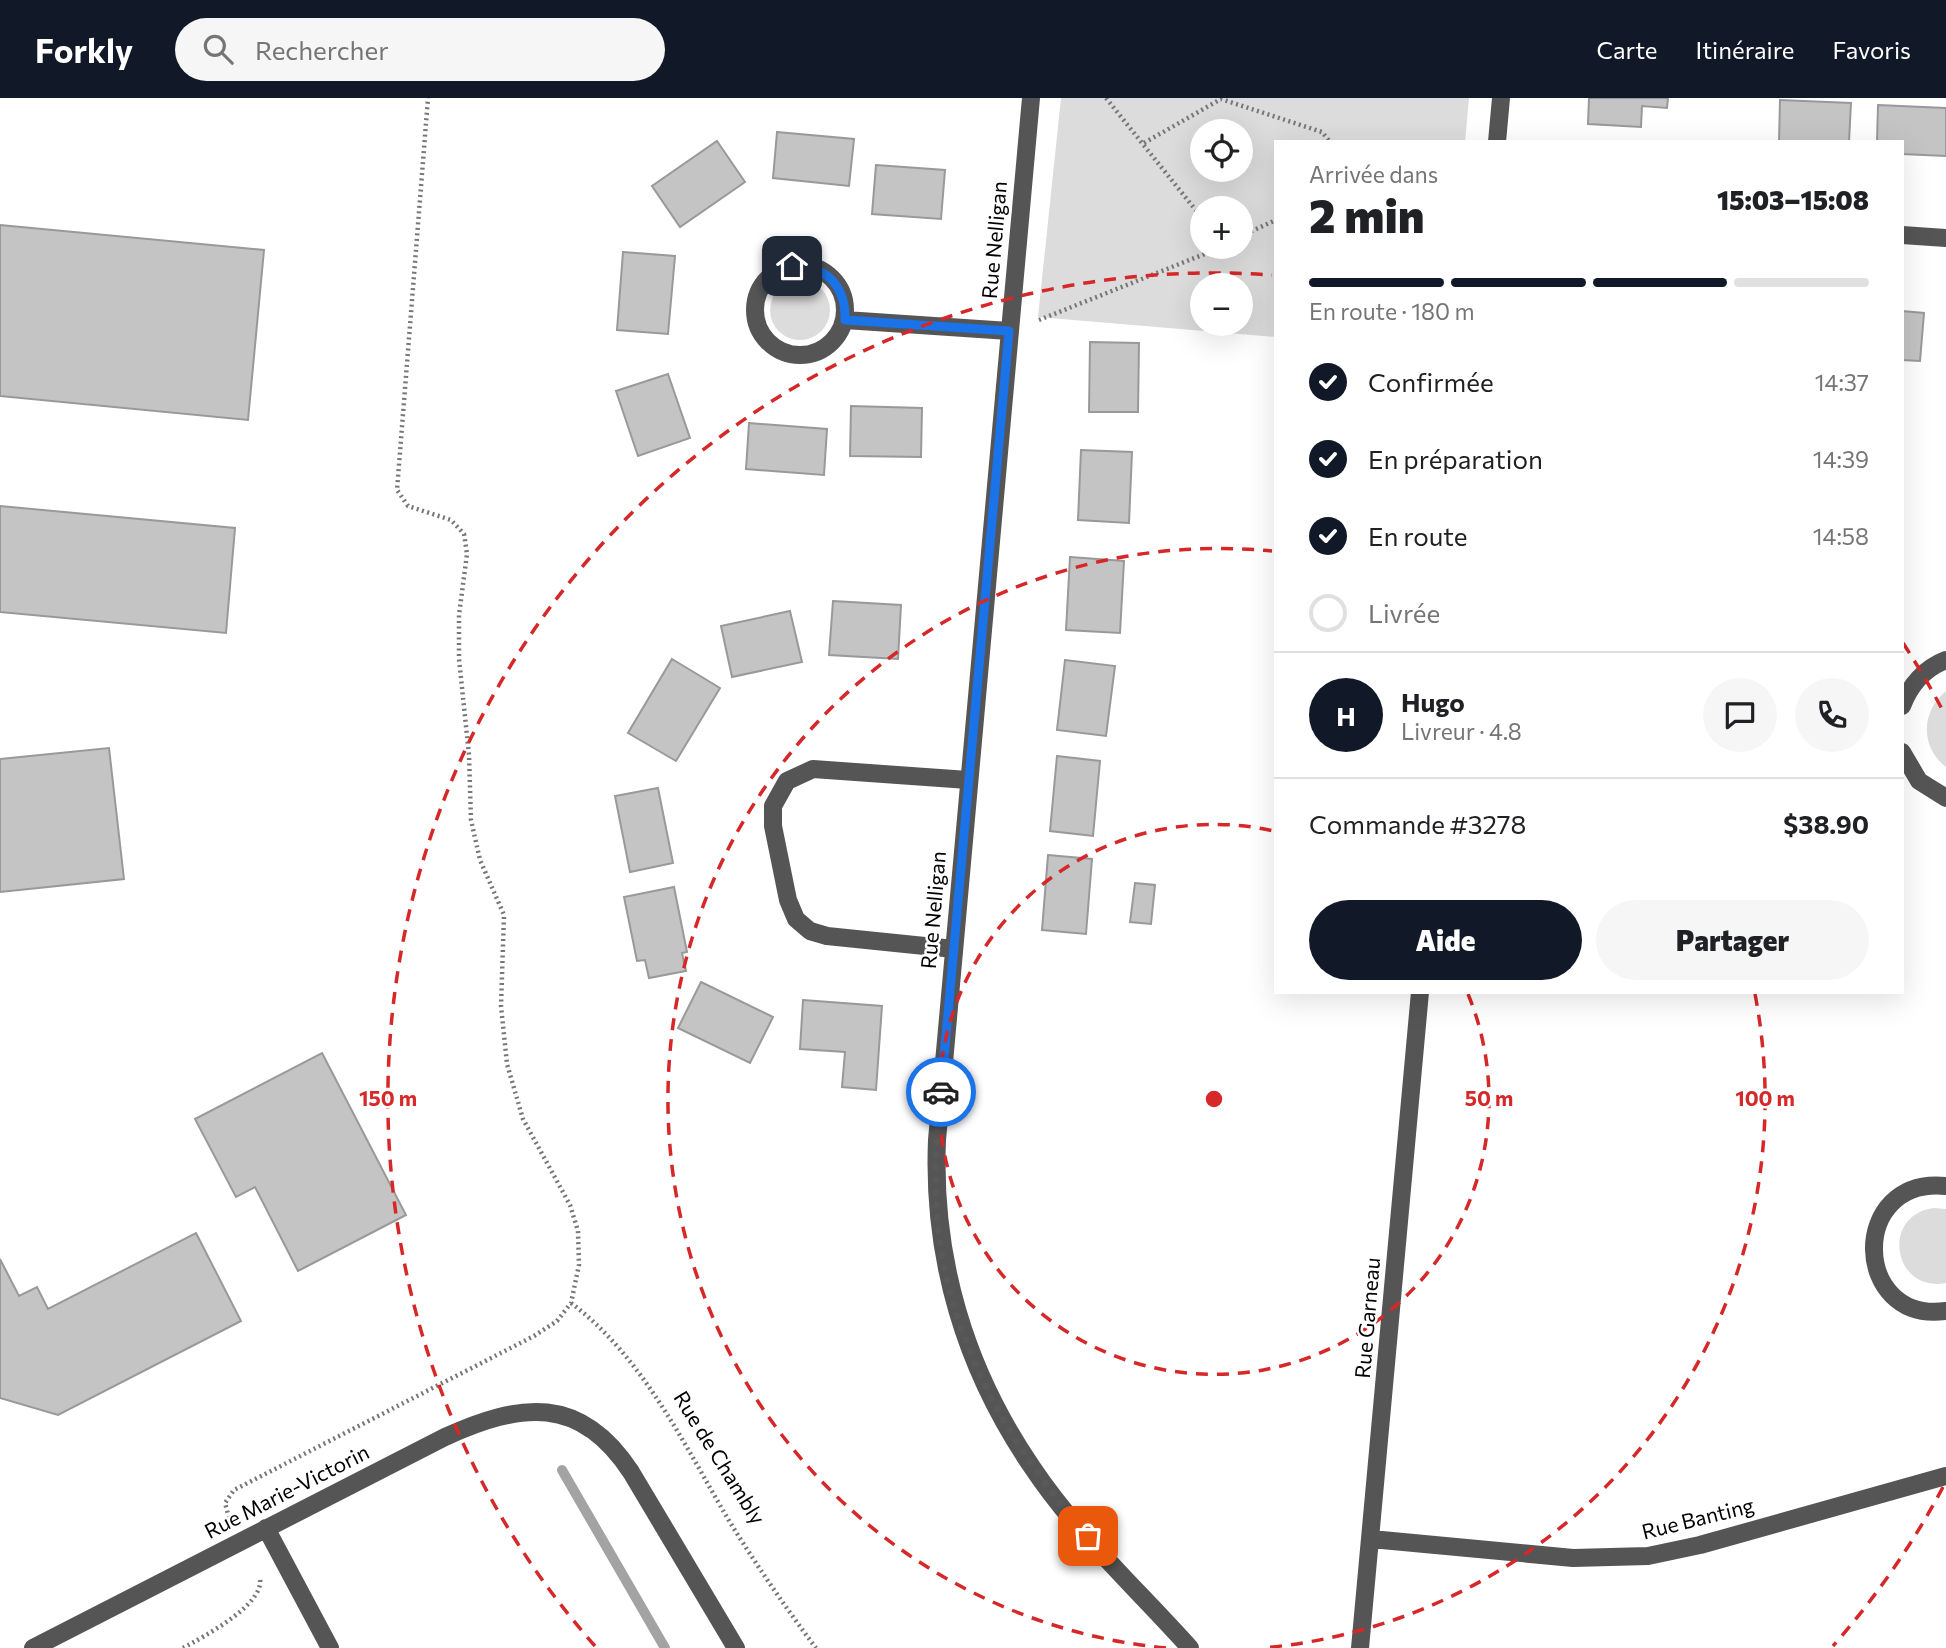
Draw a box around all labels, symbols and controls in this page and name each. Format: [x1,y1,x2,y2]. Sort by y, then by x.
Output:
search box [175,18,665,81]
text: Forkly [35,29,133,70]
icon: search [199,30,237,68]
text: Rechercher [255,34,389,65]
text: Carte [1597,35,1658,64]
text: Itinéraire [1696,35,1795,64]
text: Favoris [1833,35,1911,64]
map controls [1190,119,1253,336]
button: locate [1190,119,1253,182]
text: Arrivée dans [1309,160,1438,188]
street label: Rue Nelligan [976,180,1011,300]
text: 15:03–15:08 [1717,184,1869,215]
text: 2 min [1309,186,1425,242]
button: + [1190,196,1253,259]
pin [762,236,822,296]
icon: home [773,247,811,285]
button: − [1190,273,1253,336]
text: En route · 180 m [1309,297,1475,325]
icon: check [1309,363,1347,401]
text: Confirmée [1368,366,1494,397]
text: 14:37 [1815,368,1869,396]
icon: check [1309,440,1347,478]
text: En préparation [1368,443,1543,474]
text: 14:39 [1813,445,1869,473]
icon: check [1309,517,1347,555]
text: En route [1368,520,1468,551]
text: 14:58 [1813,522,1869,550]
text: Livrée [1368,597,1440,628]
button: chat [1703,678,1777,752]
button: phone [1795,678,1869,752]
text: Hugo [1401,686,1465,717]
text: H [1336,700,1356,731]
text: Livreur · 4.8 [1401,717,1522,745]
text: Commande #3278 [1309,808,1526,839]
text: $38.90 [1783,808,1869,839]
street label: Rue Nelligan [915,850,950,970]
button: Aide [1309,900,1582,980]
button: Partager [1596,900,1869,980]
courier [906,1057,976,1127]
icon: car [922,1073,960,1111]
text: 150 m [359,1085,417,1110]
text: 50 m [1465,1085,1513,1110]
text: 100 m [1735,1085,1795,1110]
centre of rings [1202,1087,1226,1111]
street label: Rue Garneau [1349,1256,1384,1379]
street label: Rue de Chambly [669,1386,771,1529]
street label: Rue Marie-Victorin [200,1438,373,1543]
street label: Rue Banting [1639,1492,1756,1544]
pin [1058,1506,1118,1566]
icon: bag [1069,1517,1107,1555]

